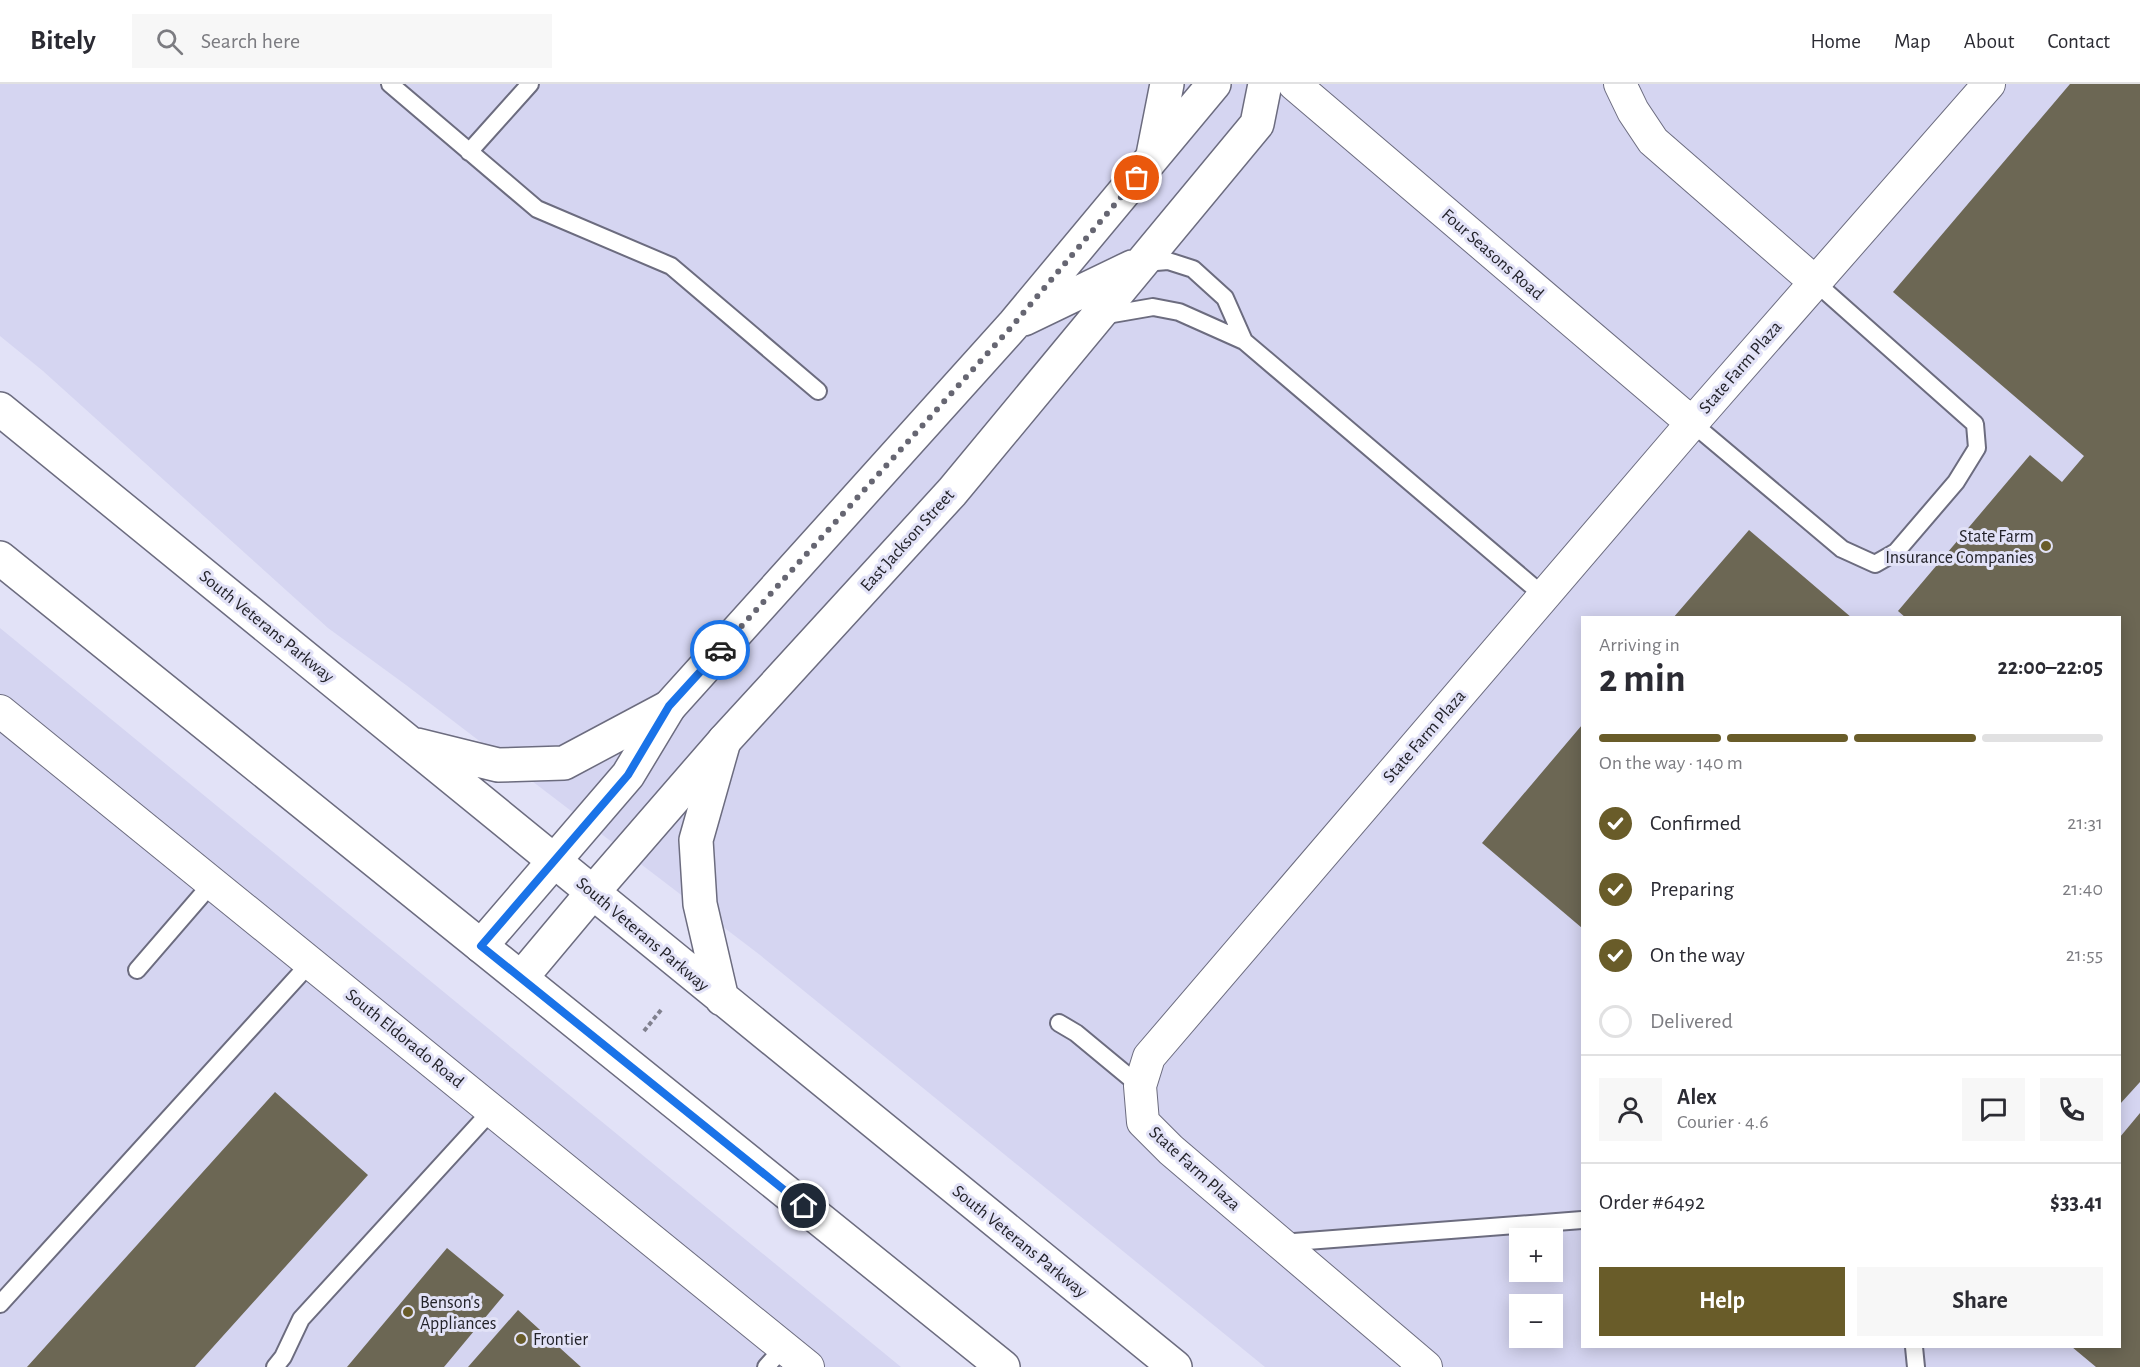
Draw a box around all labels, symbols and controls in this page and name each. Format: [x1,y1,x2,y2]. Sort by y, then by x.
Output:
search box [132,14,552,68]
icon: search [153,25,186,58]
text: Bitely [30,27,96,55]
text: Search here [201,30,300,52]
text: Home [1810,31,1861,52]
text: Map [1894,31,1931,52]
text: About [1964,31,2014,52]
text: Contact [2047,31,2110,52]
pin [1111,152,1162,203]
icon: bag [1120,161,1153,194]
street label: Four Seasons Road [1438,206,1547,304]
street label: State Farm Plaza [1696,318,1786,417]
street label: East Jackson Street [857,486,958,595]
place label: State Farm Insurance Companies [1885,528,2034,567]
marker: State Farm Insurance Companies [2039,539,2053,553]
street label: South Veterans Parkway [196,567,337,687]
courier [690,620,750,680]
icon: car [704,634,737,667]
text: Arriving in [1599,635,1680,655]
text: 22:00–22:05 [1997,656,2103,678]
text: 2 min [1599,660,1686,699]
street label: State Farm Plaza [1380,687,1470,786]
text: On the way · 140 m [1599,753,1743,773]
icon: check [1599,807,1632,840]
text: Confirmed [1650,812,1741,834]
text: 21:31 [2067,813,2103,833]
icon: check [1599,873,1632,906]
street label: South Veterans Parkway [573,874,712,996]
text: Preparing [1650,878,1734,900]
text: 21:40 [2062,879,2103,899]
icon: check [1599,939,1632,972]
text: On the way [1650,944,1745,966]
text: 21:55 [2066,945,2103,965]
street label: South Eldorado Road [342,986,467,1092]
text: Delivered [1650,1010,1733,1032]
button: person [1599,1078,1662,1141]
button: chat [1962,1078,2025,1141]
button: phone [2040,1078,2103,1141]
text: Alex [1677,1086,1717,1108]
text: Courier · 4.6 [1677,1112,1769,1132]
street label: State Farm Plaza [1145,1123,1243,1214]
pin [778,1180,829,1231]
street label: South Veterans Parkway [949,1182,1090,1302]
icon: home [787,1189,820,1222]
text: Order #6492 [1599,1191,1705,1213]
text: $33.41 [2050,1191,2103,1213]
map controls [1509,1228,1563,1348]
button: + [1509,1228,1563,1282]
button: Help [1599,1267,1845,1336]
button: Share [1857,1267,2103,1336]
place label: Benson's Appliances [420,1294,496,1333]
button: − [1509,1294,1563,1348]
marker: Benson's Appliances [401,1305,415,1319]
place label: Frontier [533,1331,588,1349]
marker: Frontier [514,1332,528,1346]

